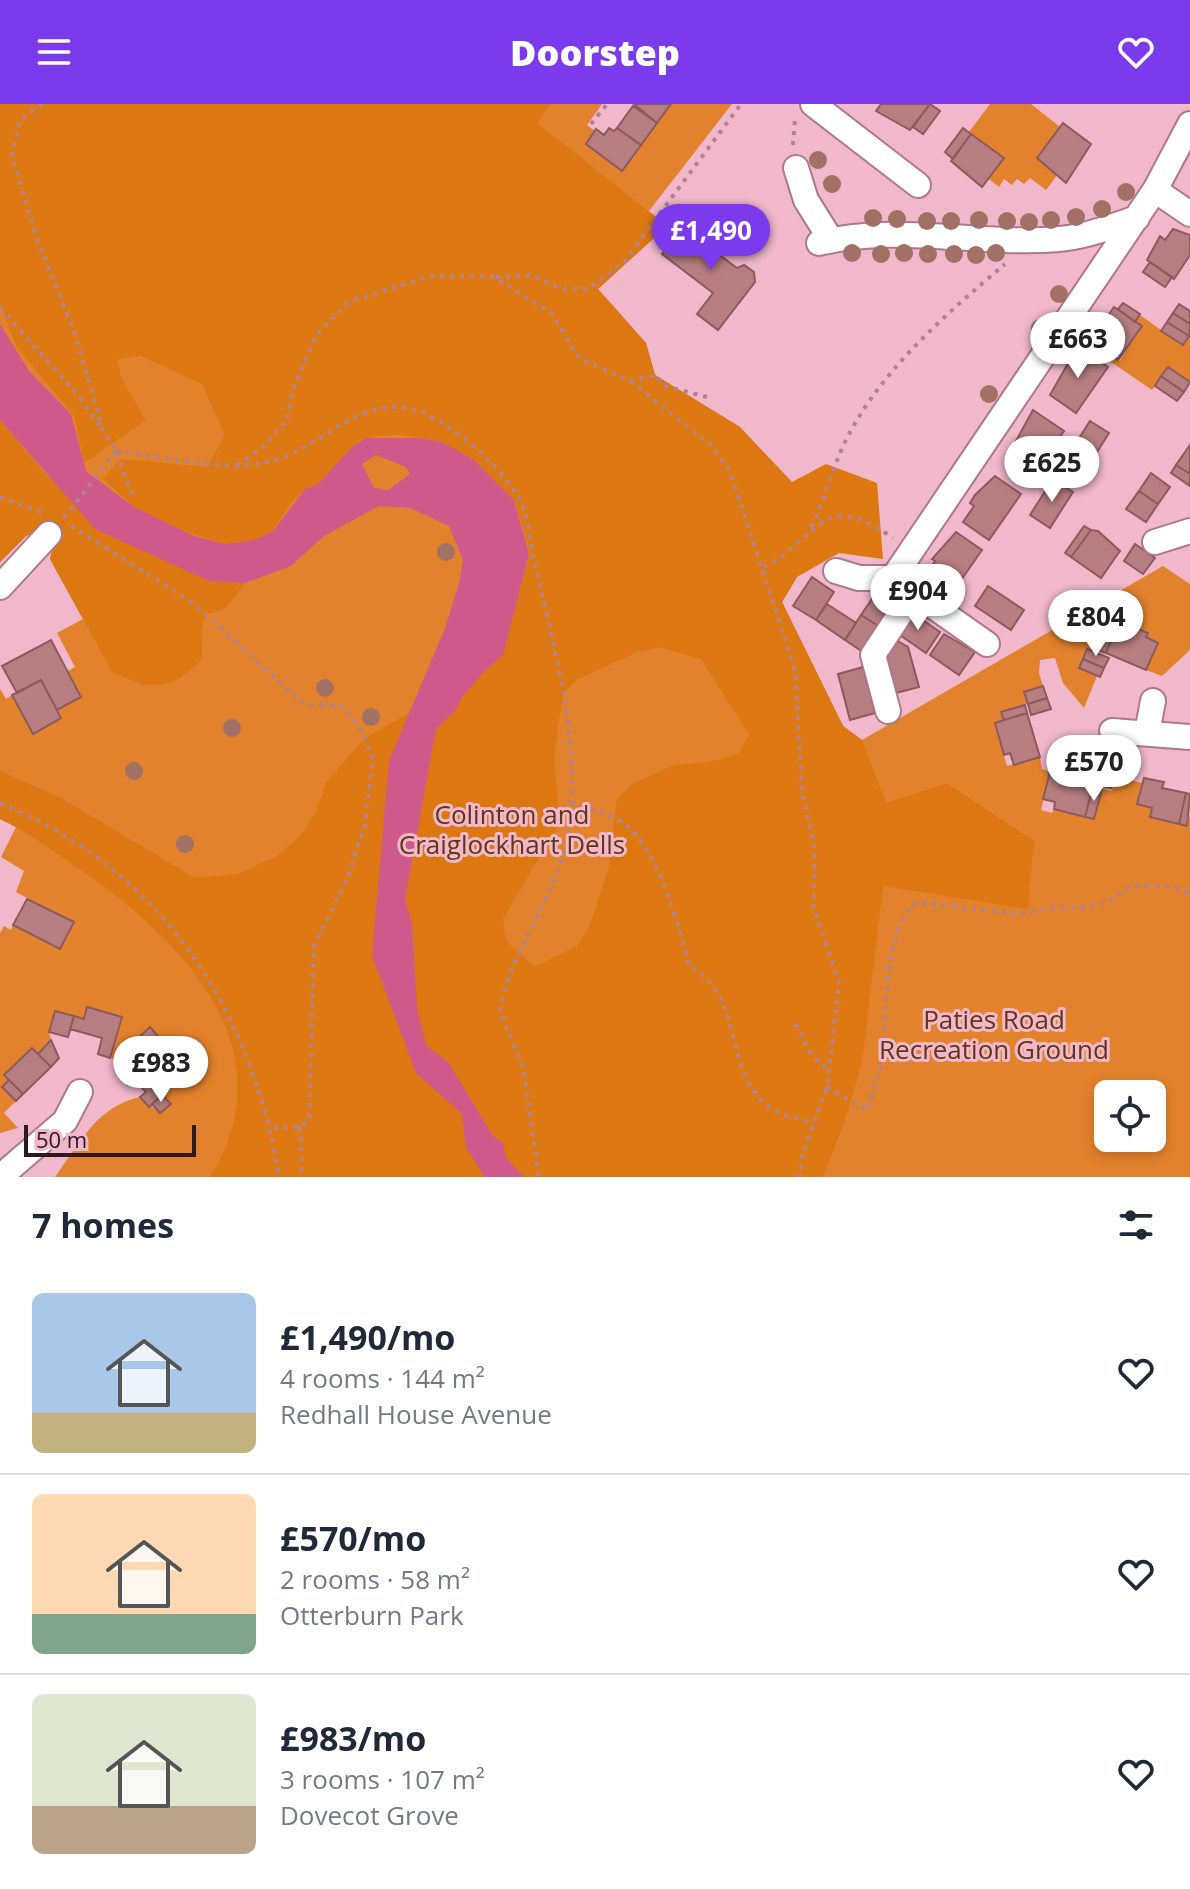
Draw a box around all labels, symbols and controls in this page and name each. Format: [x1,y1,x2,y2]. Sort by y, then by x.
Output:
text: Doorstep [510,28,680,77]
icon: menu [32,30,76,74]
icon: heart [1114,30,1158,74]
pin: £1,490 [646,204,776,272]
text: £1,490 [670,212,752,248]
pin: £663 [1031,312,1125,380]
text: £663 [1048,320,1108,356]
pin: £625 [1005,436,1099,504]
text: £625 [1022,444,1082,480]
pin: £904 [871,564,965,632]
text: £904 [888,572,948,608]
pin: £804 [1049,590,1143,658]
text: £804 [1066,598,1126,634]
pin: £570 [1047,735,1141,803]
text: £570 [1064,743,1124,779]
park label: Colinton and Craiglockhart Dells [399,796,625,862]
park label: Paties Road Recreation Ground [879,1001,1109,1067]
pin: £983 [114,1036,208,1104]
text: £983 [131,1044,191,1080]
map controls [1094,1080,1166,1152]
button: locate [1094,1080,1166,1152]
scale bar [24,1121,196,1157]
text: 50 m [36,1124,87,1154]
text: 7 homes [32,1202,174,1248]
icon: filters [1114,1203,1158,1247]
text: £1,490/mo [280,1314,455,1360]
icon: home [96,1325,192,1421]
icon: heart [1114,1351,1158,1395]
text: 4 rooms · 144 m² [280,1360,485,1396]
text: Redhall House Avenue [280,1396,552,1432]
text: £570/mo [280,1515,426,1561]
icon: home [96,1526,192,1622]
icon: heart [1114,1552,1158,1596]
text: 2 rooms · 58 m² [280,1561,470,1597]
text: Otterburn Park [280,1597,464,1633]
text: £983/mo [280,1715,426,1761]
icon: home [96,1726,192,1822]
icon: heart [1114,1752,1158,1796]
text: 3 rooms · 107 m² [280,1761,485,1797]
text: Dovecot Grove [280,1797,459,1833]

